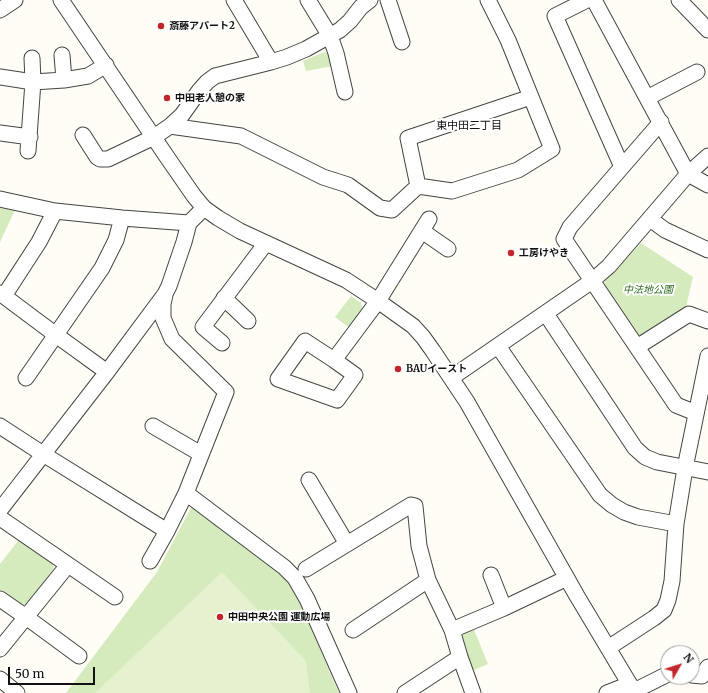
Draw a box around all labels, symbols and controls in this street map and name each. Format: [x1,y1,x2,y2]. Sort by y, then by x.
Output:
place label: 斎藤アパート2 [169,20,235,32]
marker: 斎藤アパート2 [156,21,166,31]
place label: 中田老人憩の家 [175,92,245,104]
marker: 中田老人憩の家 [162,93,172,103]
district label: 東中田二丁目 [436,119,502,133]
place label: 工房けやき [519,247,569,259]
marker: 工房けやき [506,248,516,258]
park label: 中法地公園 [623,284,673,296]
place label: BAUイースト [406,363,467,375]
marker: BAUイースト [393,364,403,374]
place label: 中田中央公園 運動広場 [228,611,330,623]
marker: 中田中央公園 運動広場 [215,612,225,622]
north arrow [660,645,700,685]
text: N [680,650,697,666]
scale bar [10,659,97,685]
text: 50 m [15,666,44,681]

